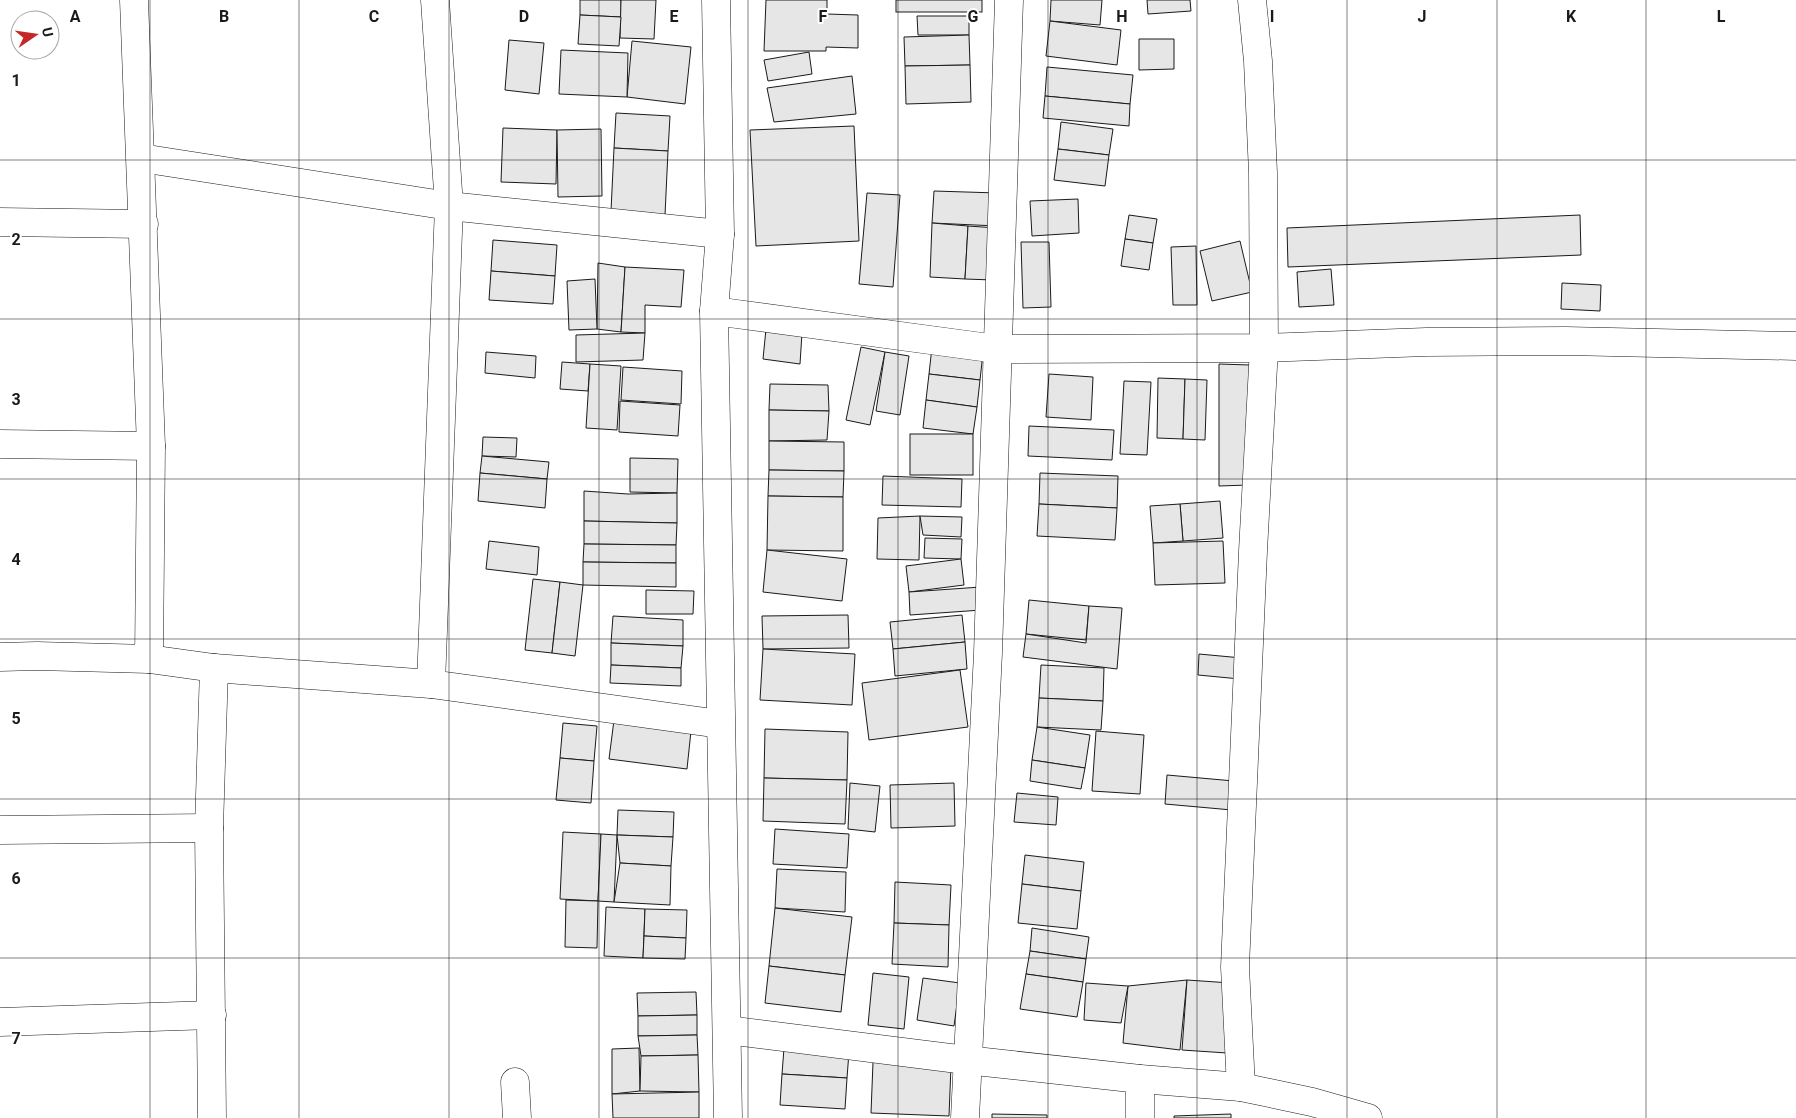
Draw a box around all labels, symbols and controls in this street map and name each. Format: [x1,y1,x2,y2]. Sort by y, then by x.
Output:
text: A [70,7,81,26]
text: B [219,7,229,26]
text: C [369,7,379,26]
text: D [519,7,529,26]
text: E [670,7,679,26]
text: F [819,7,828,26]
text: G [968,7,979,26]
text: H [1116,7,1128,26]
text: I [1270,7,1274,26]
text: J [1418,7,1426,26]
text: K [1566,7,1577,26]
text: L [1717,7,1726,26]
north arrow [10,10,60,60]
text: U [39,26,57,38]
text: 1 [11,71,21,90]
text: 2 [11,230,21,249]
text: 3 [11,390,21,409]
text: 4 [11,550,21,569]
text: 5 [11,709,21,728]
text: 6 [11,869,21,888]
text: 7 [11,1029,21,1048]

